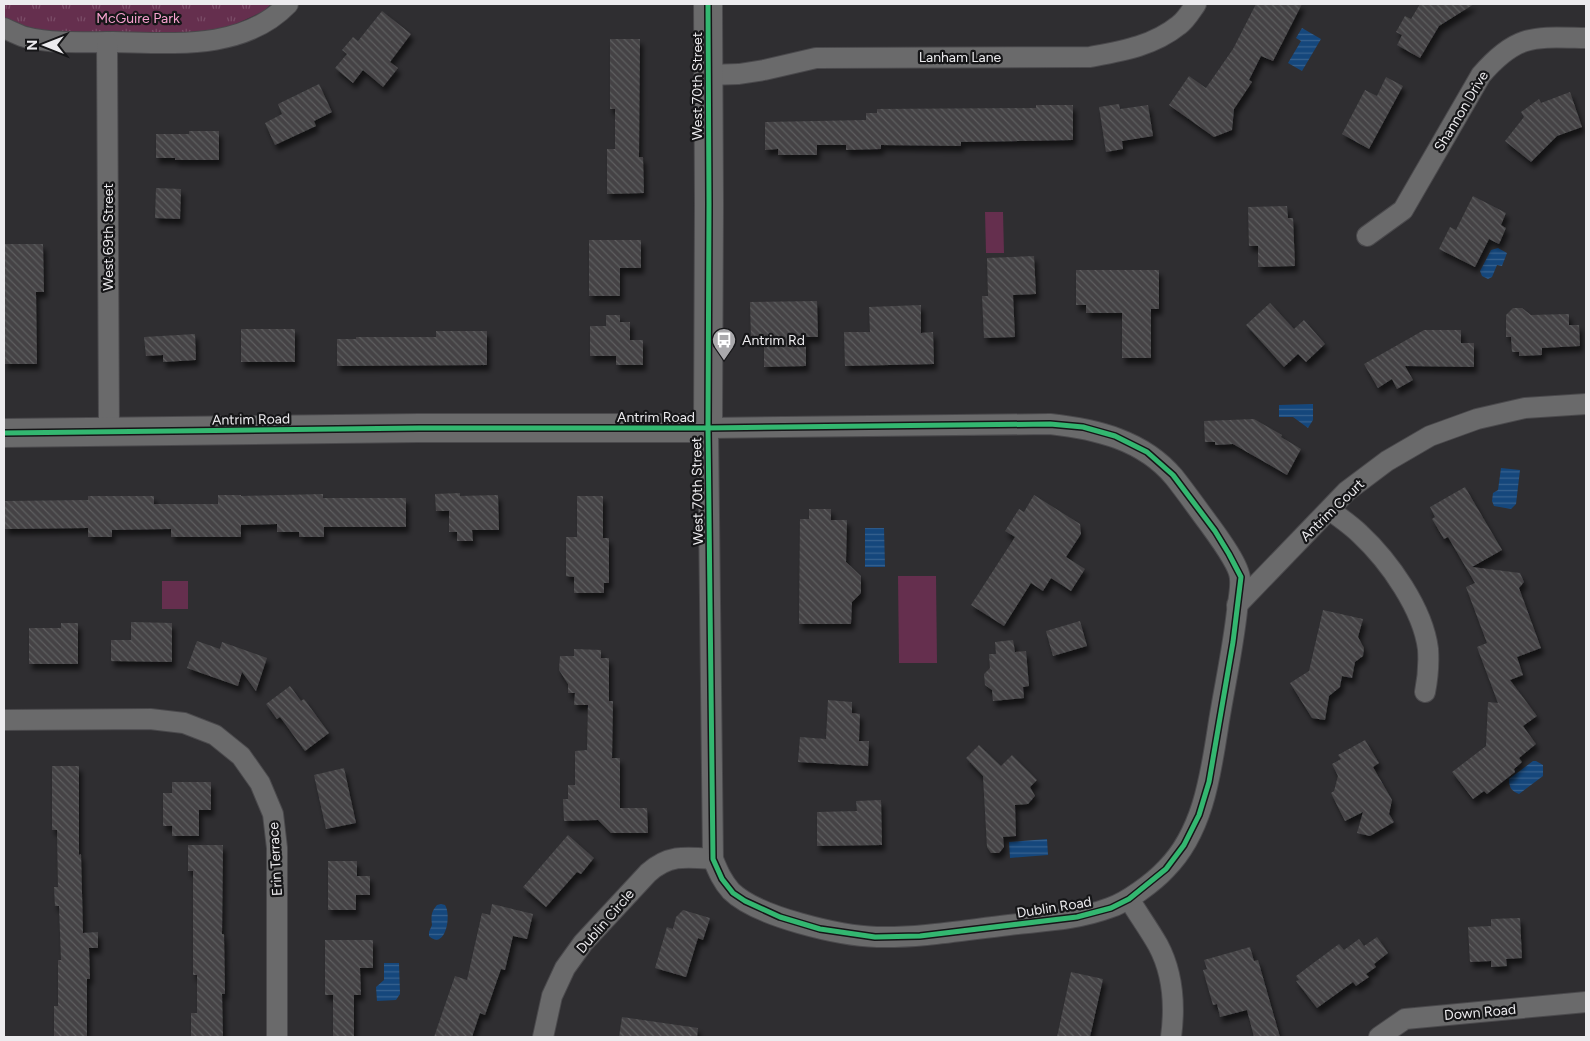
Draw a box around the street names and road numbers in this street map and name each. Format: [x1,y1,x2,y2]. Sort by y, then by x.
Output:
street label: West 70th Street [689,32,706,140]
street label: Lanham Lane [919,49,1002,66]
street label: Shannon Drive [1431,68,1492,155]
street label: West 69th Street [100,183,117,291]
street label: Antrim Road [617,409,695,426]
street label: Antrim Road [212,410,290,429]
street label: West 70th Street [688,437,707,545]
street label: Antrim Court [1297,476,1368,545]
street label: Erin Terrace [265,821,286,896]
street label: Dublin Circle [573,885,638,957]
street label: Dublin Road [1015,893,1093,922]
street label: Down Road [1443,1001,1517,1024]

